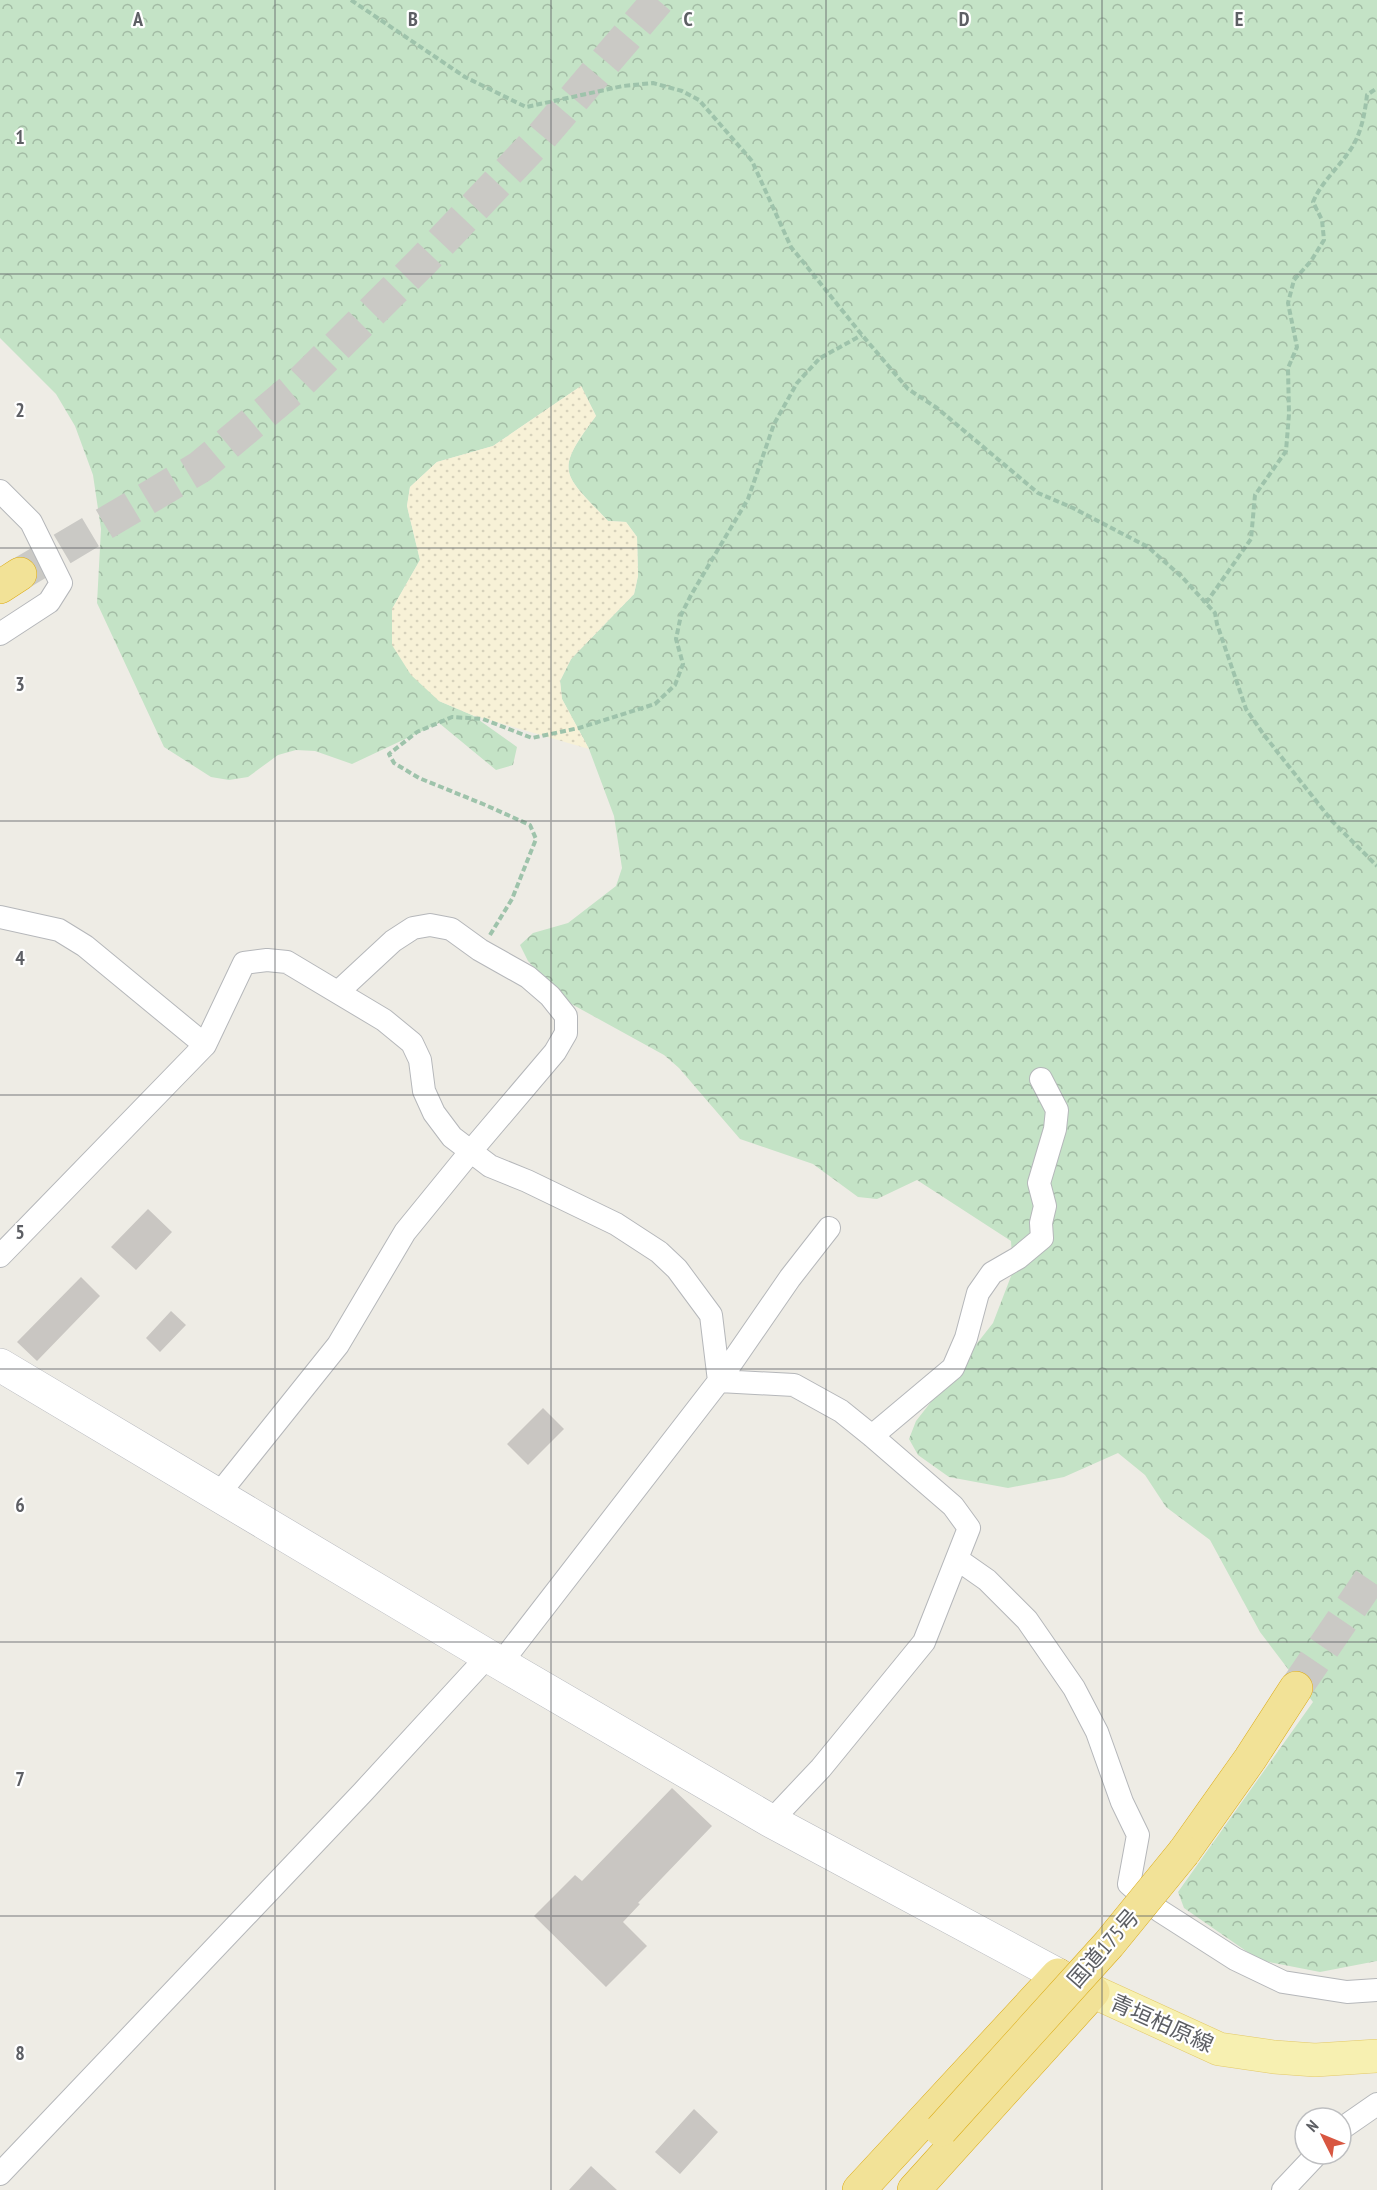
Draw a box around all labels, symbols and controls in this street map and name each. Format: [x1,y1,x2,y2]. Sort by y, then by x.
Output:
text: A [132,6,144,32]
text: B [408,6,418,32]
text: C [683,6,693,32]
text: D [959,6,970,32]
text: E [1235,6,1243,32]
text: 1 [15,124,25,150]
text: 2 [15,397,25,423]
text: 3 [15,671,25,697]
text: 4 [15,945,25,971]
text: 5 [15,1219,25,1245]
text: 6 [15,1492,25,1518]
text: 7 [15,1766,25,1792]
street label: 国道175号 [1061,1903,1145,1993]
street label: 青垣柏原線 [1106,1988,1218,2058]
text: 8 [15,2040,25,2066]
north arrow [1293,2106,1353,2166]
text: N [1302,2116,1322,2136]

